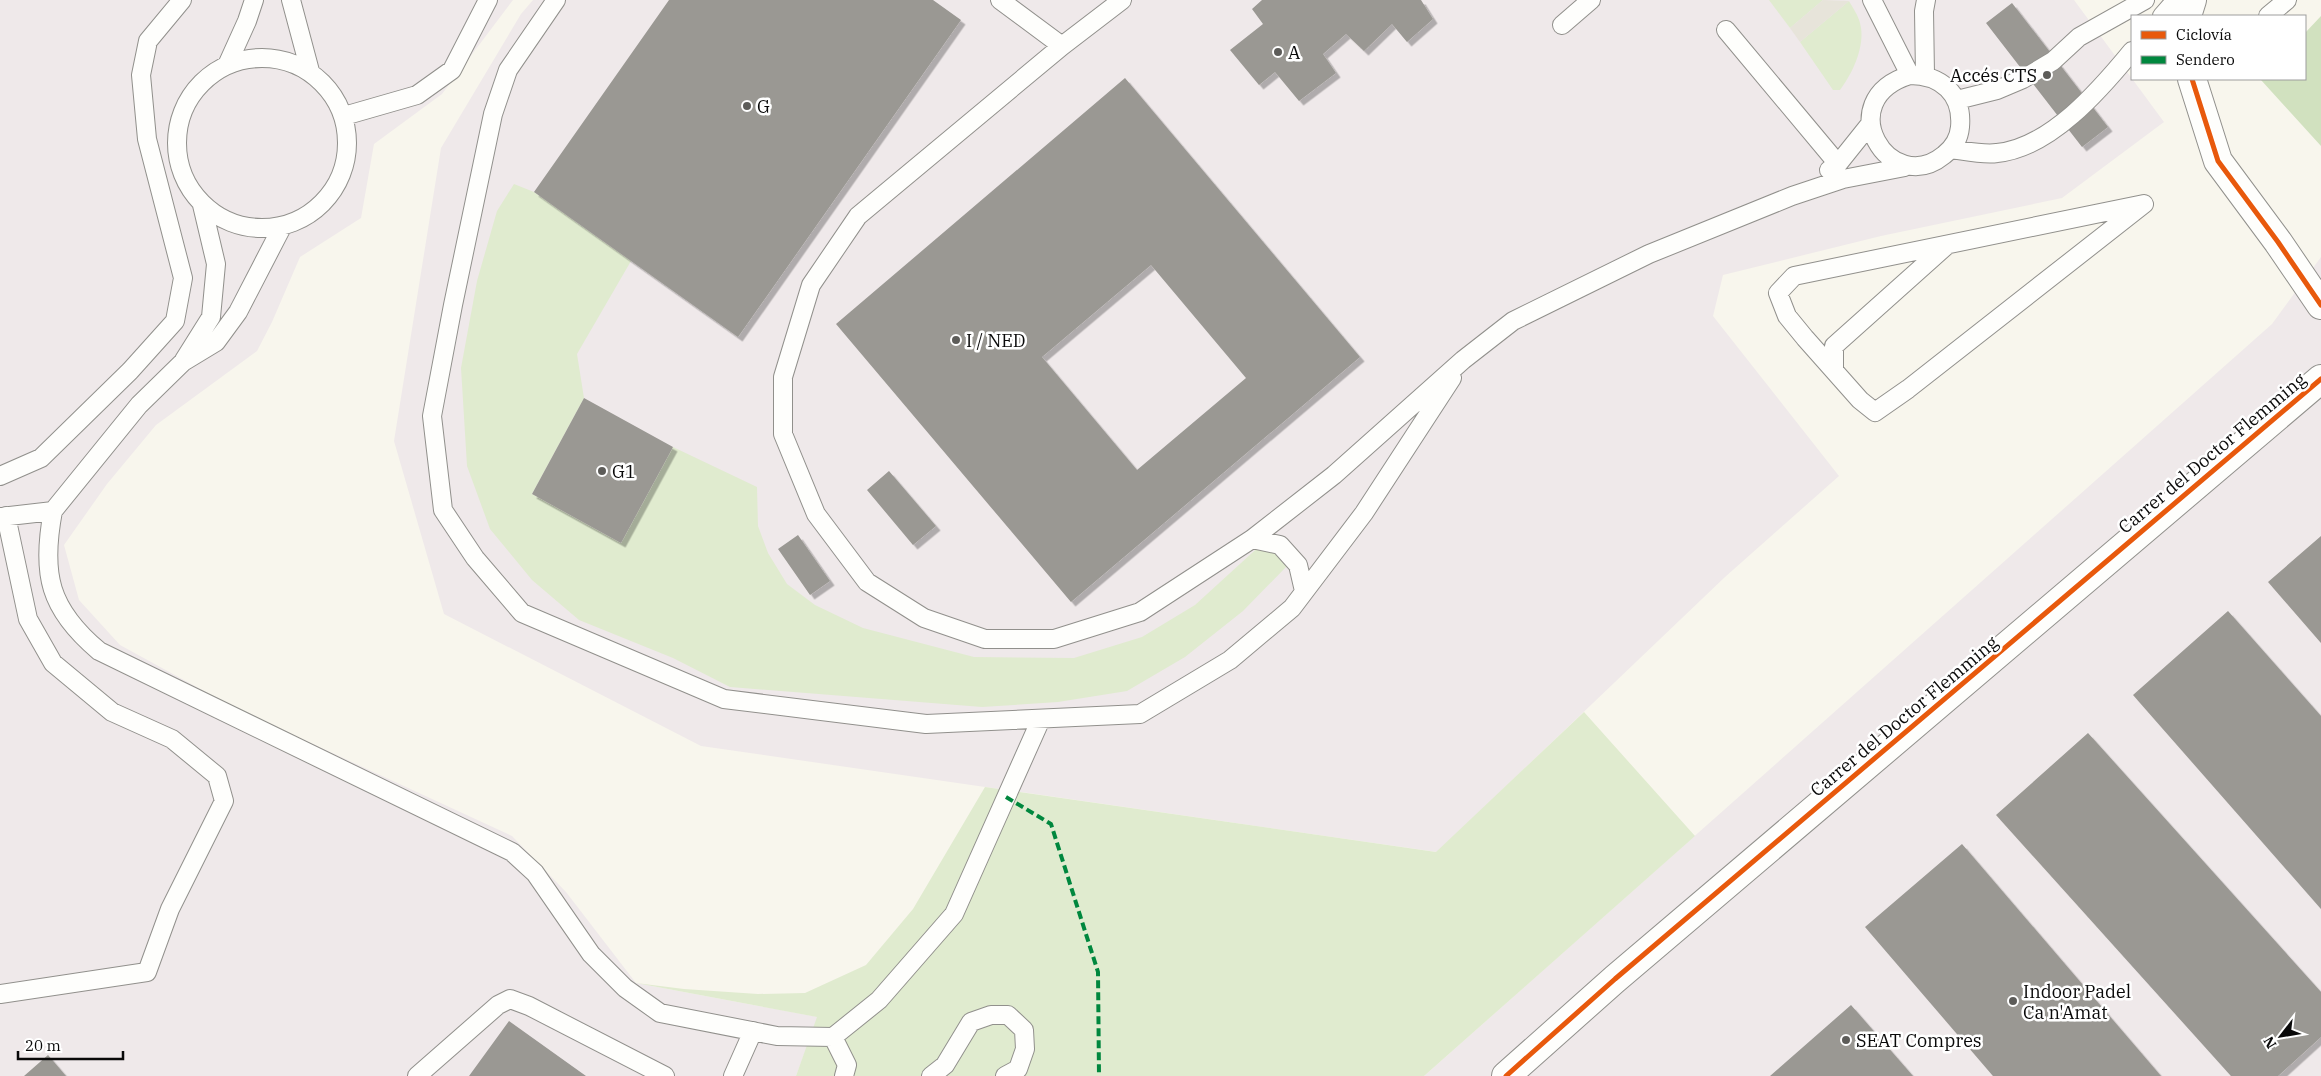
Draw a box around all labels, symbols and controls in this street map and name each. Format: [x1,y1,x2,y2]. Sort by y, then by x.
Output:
legend [2131,15,2306,80]
text: Ciclovía [2176,25,2232,44]
place label: A [1288,41,1301,64]
marker: A [1272,46,1284,58]
text: Sendero [2176,50,2235,69]
place label: Accés CTS [1950,64,2037,87]
marker: Accés CTS [2041,69,2053,81]
place label: G [757,95,770,118]
marker: G [741,100,753,112]
place label: I / NED [966,329,1025,352]
marker: I / NED [950,334,962,346]
street label: Carrer del Doctor Flemming [2114,368,2311,538]
place label: G1 [612,460,636,483]
marker: G1 [596,465,608,477]
street label: Carrer del Doctor Flemming [1806,631,2003,801]
place label: Indoor Padel Ca n'Amat [2023,980,2131,1024]
marker: Indoor Padel Ca n'Amat [2007,995,2019,1007]
north arrow [2256,1011,2306,1061]
scale bar [18,1028,122,1060]
place label: SEAT Compres [1856,1029,1982,1052]
text: N [2259,1033,2280,1052]
marker: SEAT Compres [1840,1034,1852,1046]
text: 20 m [25,1036,61,1055]

